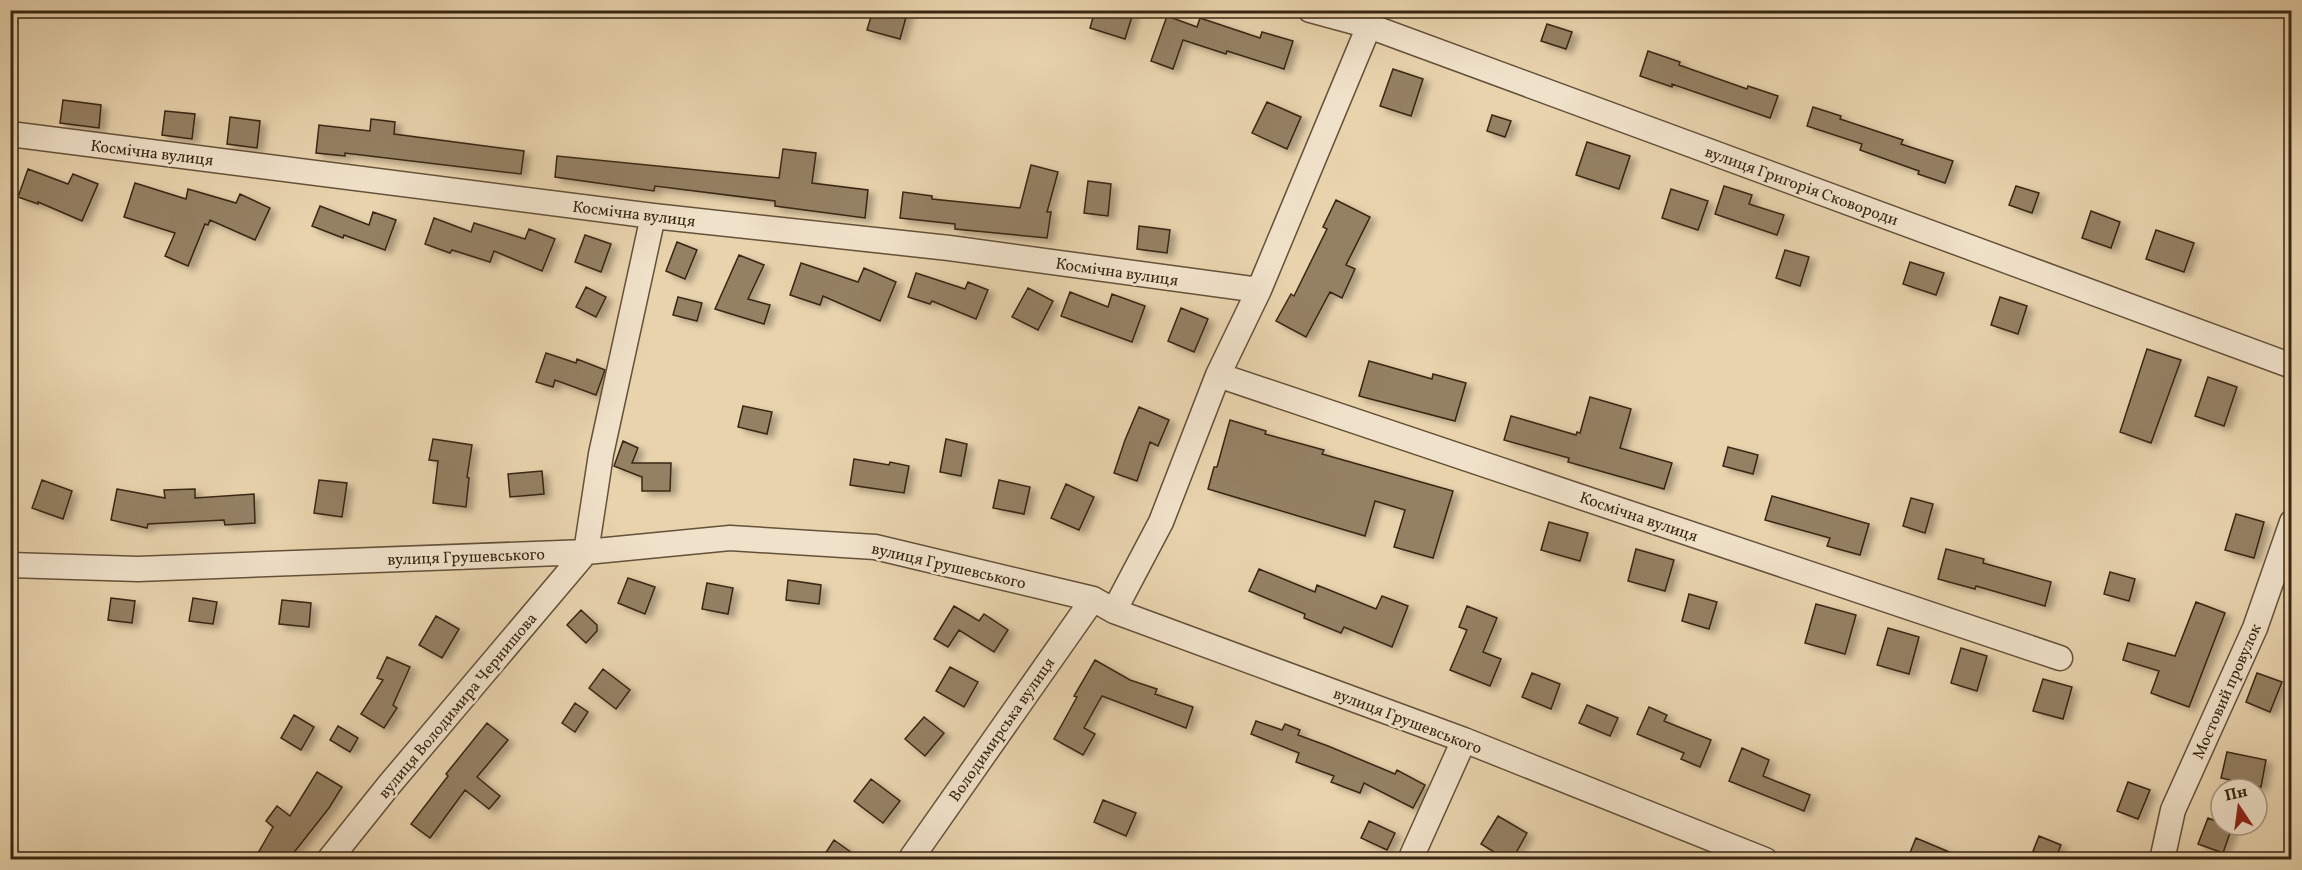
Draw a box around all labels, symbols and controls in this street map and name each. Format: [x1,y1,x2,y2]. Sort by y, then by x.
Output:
street label: Космічна вулиця [89,136,214,172]
street label: вулиця Григорія Сковороди [1702,142,1901,232]
street label: Космічна вулиця [571,197,696,233]
street label: Космічна вулиця [1054,253,1180,292]
street label: Космічна вулиця [1576,487,1700,548]
street label: вулиця Грушевського [869,538,1028,595]
street label: вулиця Грушевського [387,544,545,572]
street label: вулиця Володимира Чернишова [374,609,543,804]
street label: Мостовий провулок [2188,620,2268,763]
street label: Володимирська вулиця [944,654,1061,807]
street label: вулиця Грушевського [1330,683,1485,760]
north arrow [2209,777,2269,837]
text: Пн [2223,781,2250,808]

